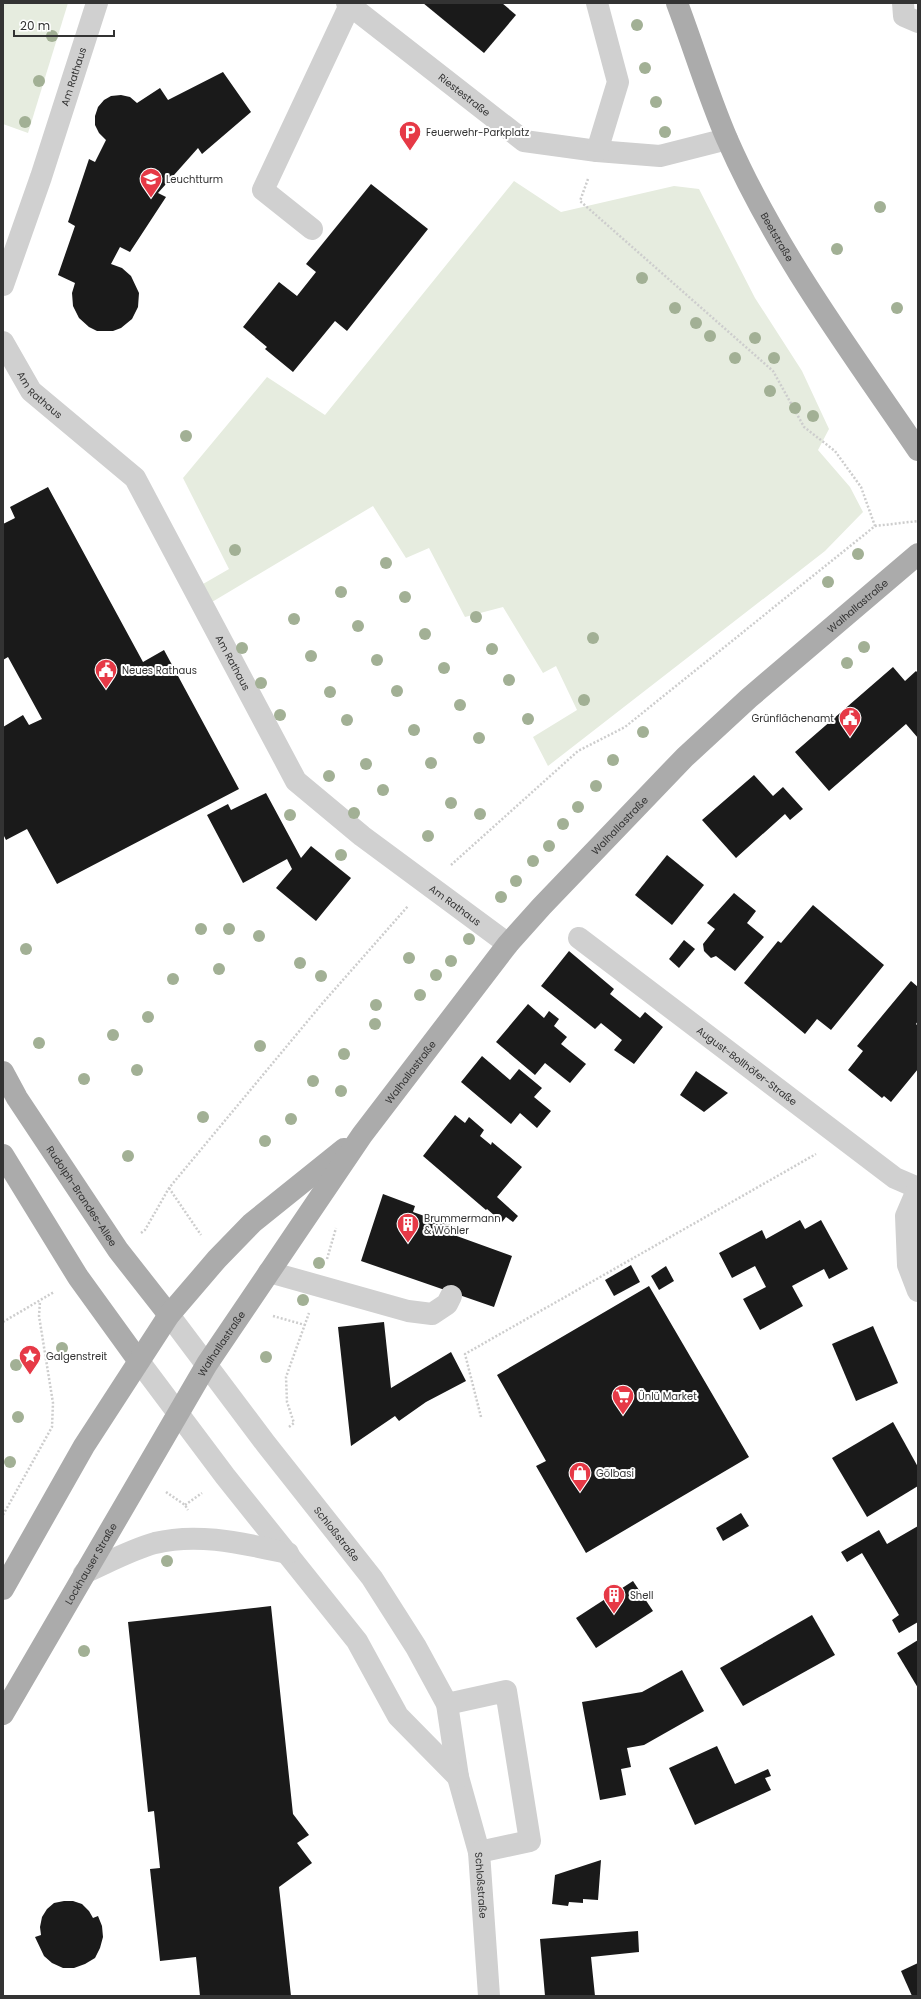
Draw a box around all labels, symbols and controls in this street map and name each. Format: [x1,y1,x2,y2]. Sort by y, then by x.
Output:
scale bar [14,12,114,38]
text: 20 m [20,17,50,34]
street label: Am Rathaus [57,45,90,108]
street label: Riestestraße [435,70,493,120]
parking icon: Feuerwehr-Parkplatz [397,119,423,152]
place label: Feuerwehr-Parkplatz [426,125,530,140]
school or university icon: Leuchtturm [138,166,164,199]
place label: Leuchtturm [166,172,223,187]
street label: Beetstraße [757,210,797,265]
street label: Am Rathaus [13,368,65,422]
street label: Walhallastraße [824,576,892,636]
street label: Am Rathaus [212,632,254,693]
public building icon: Neues Rathaus [93,657,119,690]
place label: Neues Rathaus [122,663,197,678]
public building icon: Grünflächenamt [837,705,863,738]
place label: Grünflächenamt [751,711,834,726]
street label: Walhallastraße [588,793,652,858]
street label: Am Rathaus [426,881,484,930]
street label: August-Bollhöfer-Straße [693,1023,800,1109]
street label: Walhallastraße [381,1037,440,1107]
street label: Rudolph-Brandes-Allee [43,1143,120,1249]
building icon: Brummermann & Wöhler [395,1211,421,1244]
place label: Brummermann & Wöhler [424,1211,501,1238]
street label: Walhallastraße [194,1308,249,1379]
place icon: Galgenstreit [17,1343,43,1376]
place label: Galgenstreit [46,1349,108,1364]
supermarket icon: Ünlü Market [610,1383,636,1416]
place label: Ünlü Market [638,1389,697,1404]
shop icon: Gölbasi [567,1460,593,1493]
place label: Gölbasi [596,1466,634,1481]
street label: Schloßstraße [310,1503,363,1565]
street label: Lockhauser Straße [61,1520,121,1608]
building icon: Shell [601,1582,627,1615]
place label: Shell [630,1588,653,1603]
street label: Schloßstraße [471,1852,491,1919]

